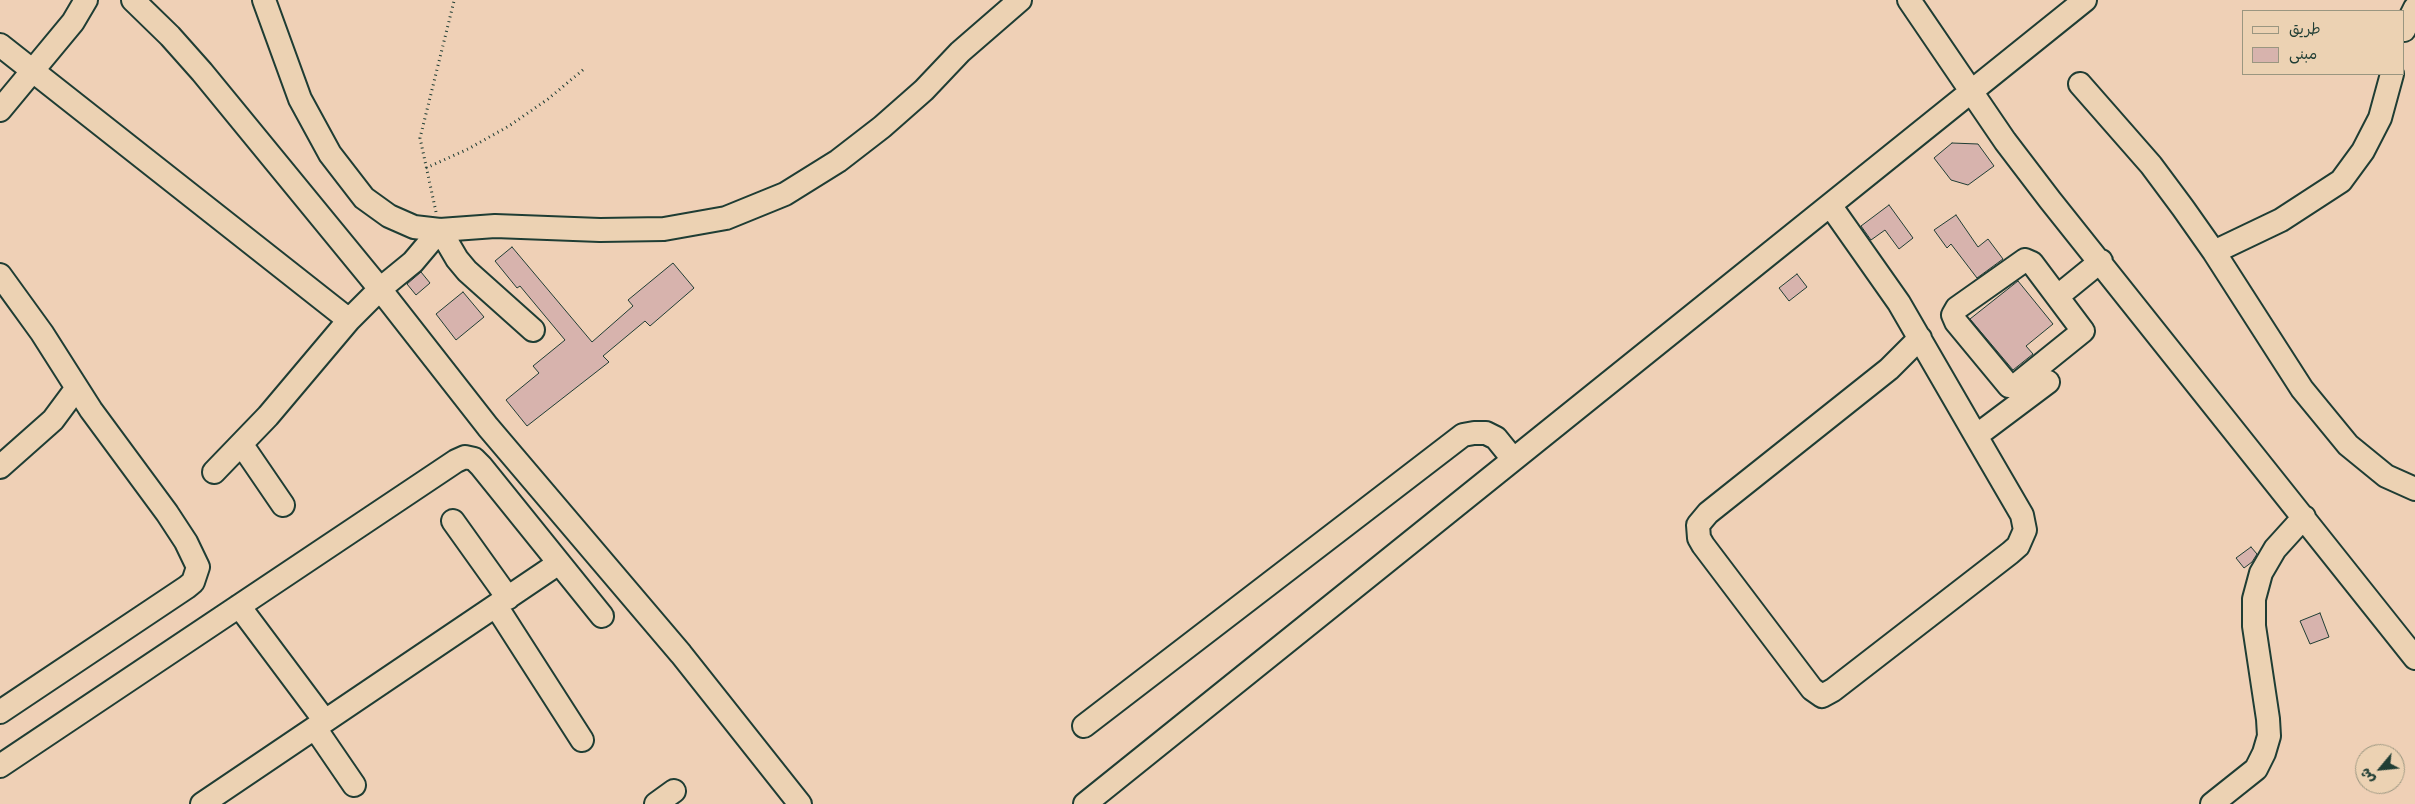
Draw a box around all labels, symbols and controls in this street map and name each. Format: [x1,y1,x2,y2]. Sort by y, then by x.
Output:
legend [2242,10,2405,75]
text: طريق [2289,18,2321,42]
text: مبنى [2289,43,2317,67]
north arrow [2355,744,2405,794]
text: ش [2354,764,2381,788]

